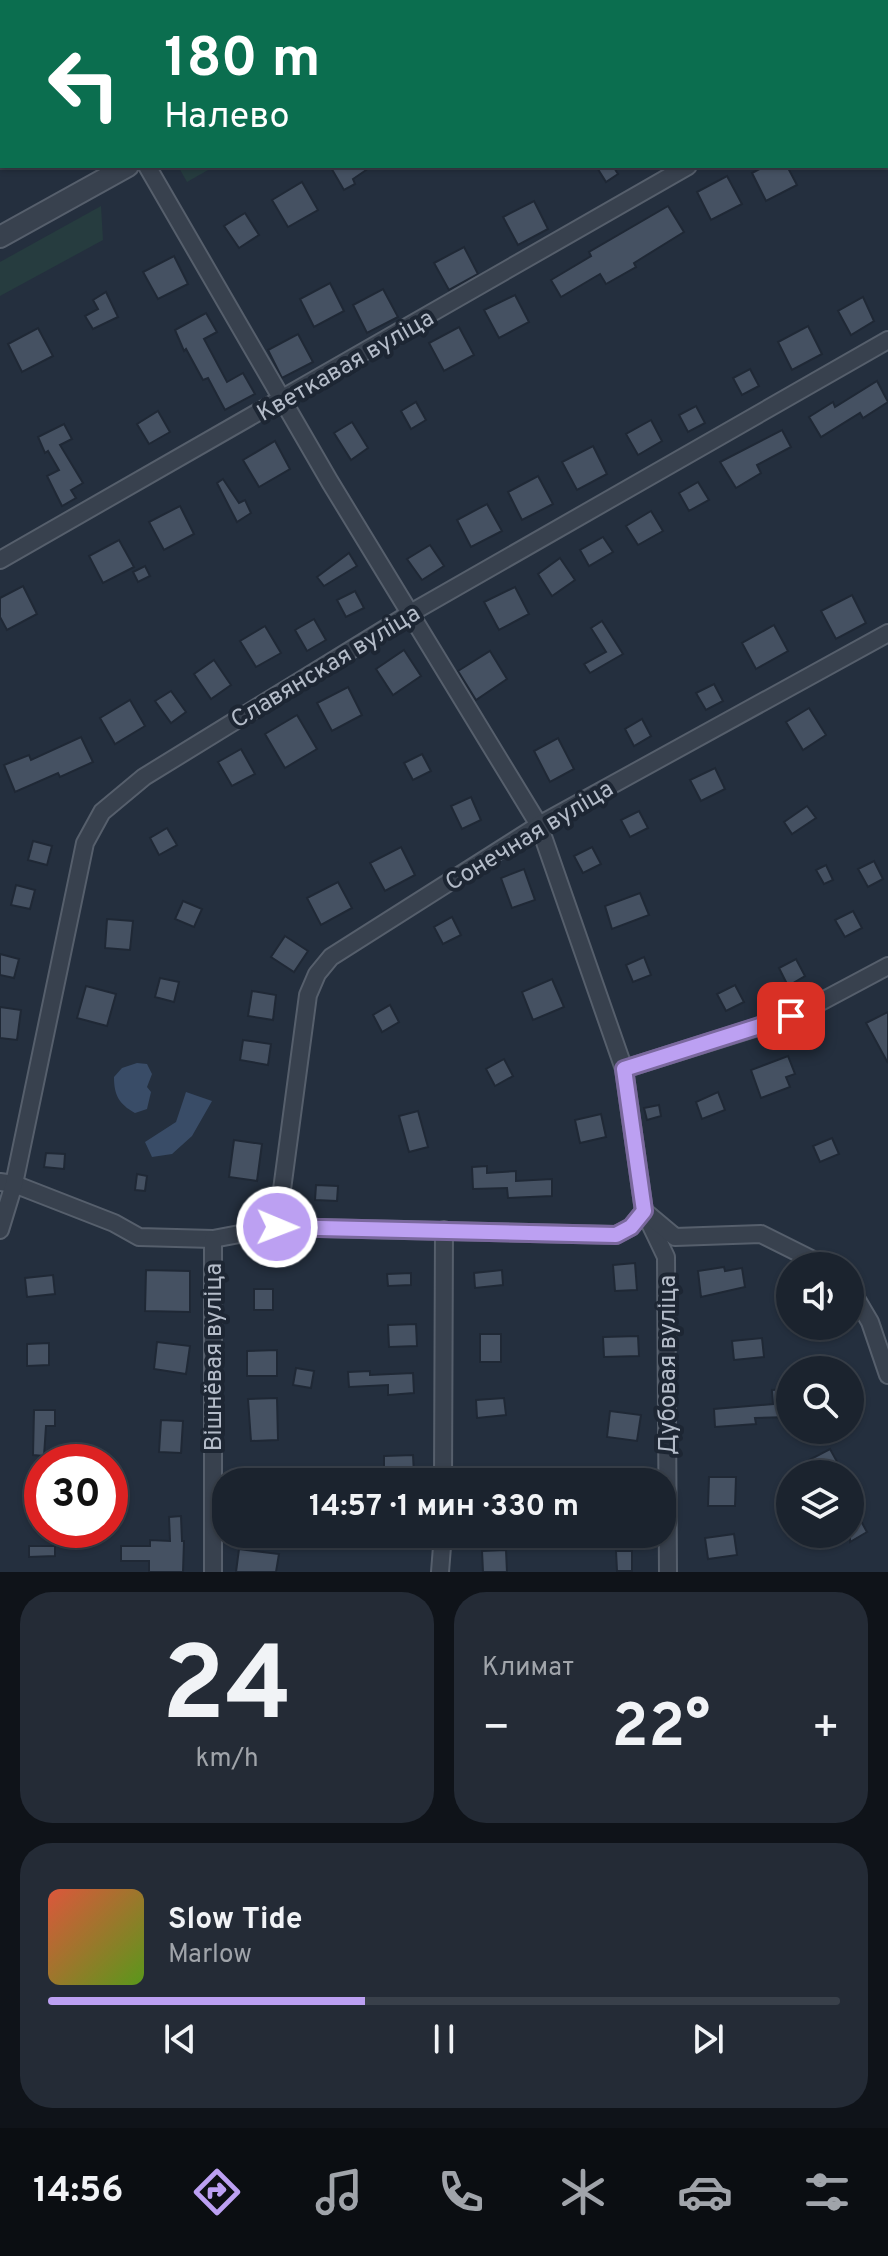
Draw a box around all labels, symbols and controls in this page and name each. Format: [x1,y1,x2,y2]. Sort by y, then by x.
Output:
text: 180 m [164,26,321,96]
icon: left [32,32,136,136]
text: Налево [164,95,290,141]
street label: Кветкавая вуліца [252,304,440,430]
street label: Славянская вуліца [226,599,426,736]
street label: Сонечная вуліца [441,775,620,899]
pin [757,982,825,1050]
icon: arrive [769,994,813,1038]
position arrow [235,1185,319,1269]
map controls [776,1252,864,1548]
button: sound [776,1252,864,1340]
street label: Вішнёвая вуліца [200,1263,230,1451]
street label: Дубовая вуліца [654,1275,684,1455]
button: search [776,1356,864,1444]
speed limit sign: 30 [24,1444,128,1548]
button: layers [776,1460,864,1548]
text: 14:57 · 1 мин · 330 m [309,1489,579,1526]
text: 24 [162,1625,292,1757]
text: Климат [482,1652,574,1685]
text: 22° [612,1692,710,1768]
text: − [482,1702,510,1758]
text: + [812,1702,840,1758]
text: km/h [195,1743,259,1776]
text: Slow Tide [168,1902,302,1939]
text: Marlow [168,1939,252,1972]
icon: previous [158,2017,202,2061]
icon: pause [422,2017,466,2061]
icon: next [686,2017,730,2061]
icon: directions [189,2164,245,2220]
icon: music [311,2164,367,2220]
icon: phone [433,2164,489,2220]
icon: climate [555,2164,611,2220]
icon: car [677,2164,733,2220]
icon: filters [799,2164,855,2220]
text: 14:56 [33,2169,123,2215]

